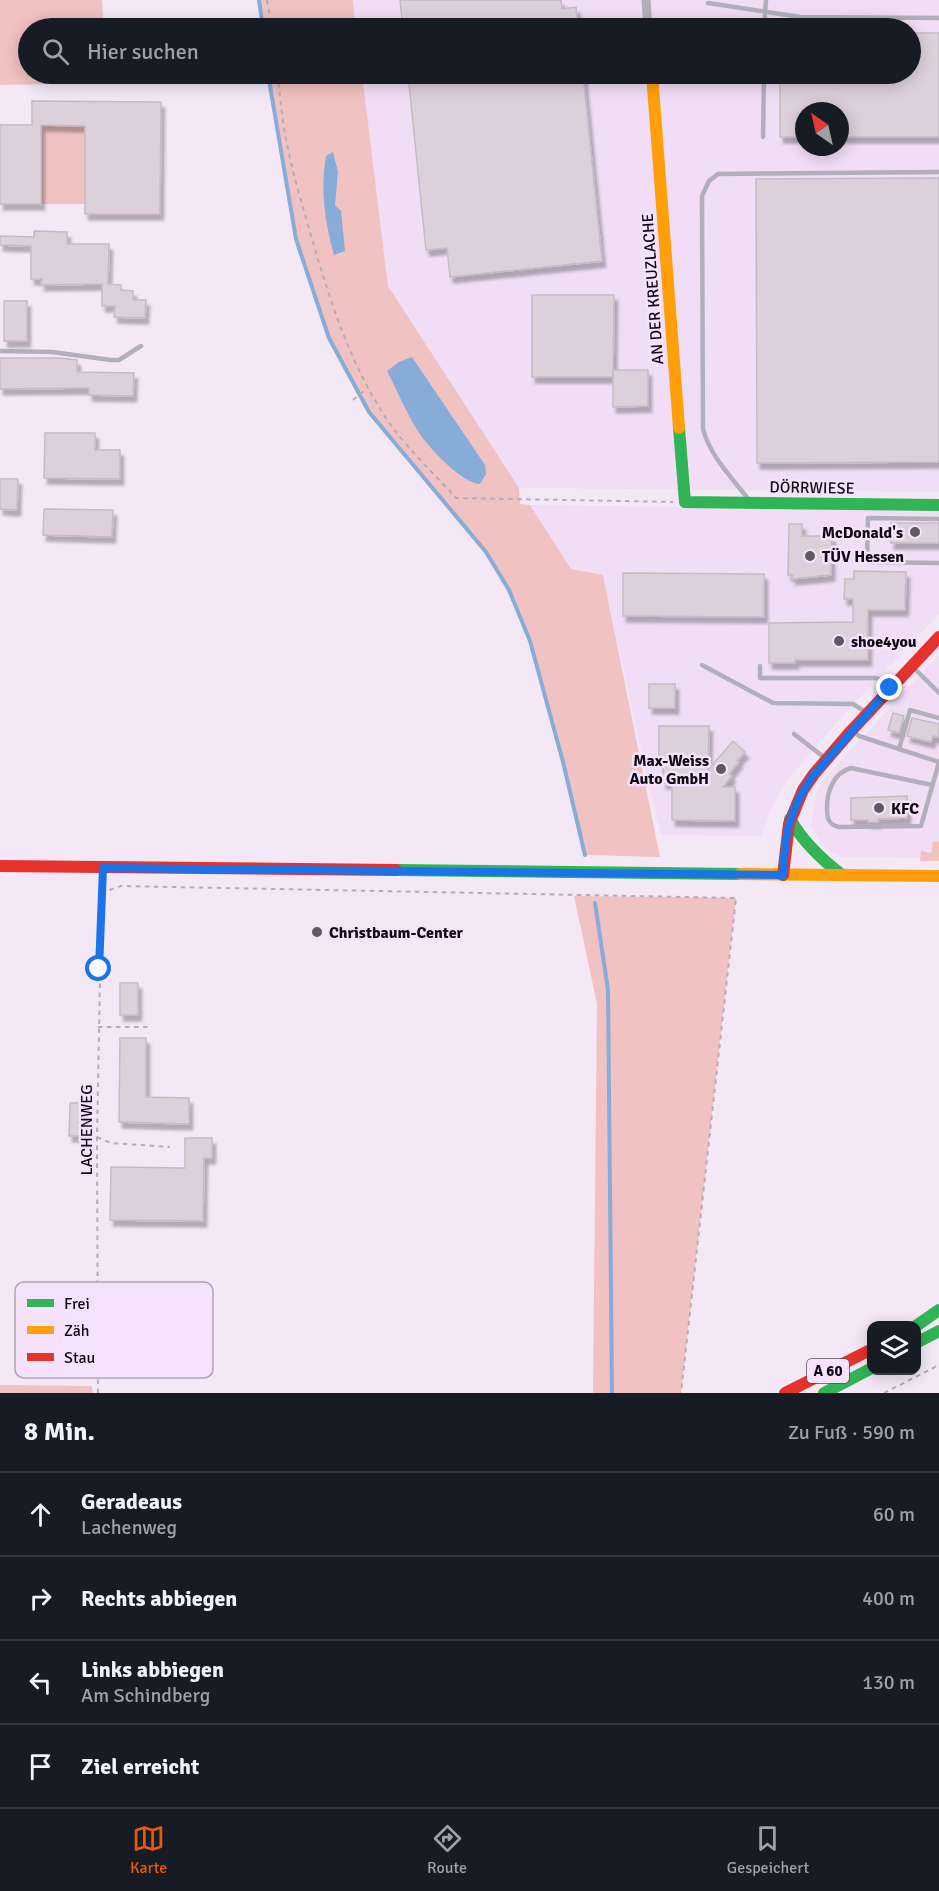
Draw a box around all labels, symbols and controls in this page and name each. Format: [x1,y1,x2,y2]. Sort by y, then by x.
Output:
search box [18,18,921,84]
icon: search [39,35,72,68]
text: Hier suchen [87,38,199,65]
north arrow [795,102,849,156]
street label: AN DER KREUZLACHE [638,213,668,365]
street label: DÖRRWIESE [769,477,855,499]
place label: McDonald's [822,523,903,543]
marker: McDonald's [908,525,922,539]
place label: TÜV Hessen [822,547,904,567]
marker: TÜV Hessen [803,549,817,563]
place label: shoe4you [851,632,917,652]
marker: shoe4you [832,634,846,648]
route end [876,674,902,700]
place label: Max-Weiss Auto GmbH [630,751,709,789]
marker: Max-Weiss Auto GmbH [714,762,728,776]
place label: KFC [891,799,919,819]
marker: KFC [872,801,886,815]
place label: Christbaum-Center [329,923,464,943]
marker: Christbaum-Center [310,925,324,939]
route start [85,955,111,981]
street label: LACHENWEG [77,1085,97,1175]
legend [15,1282,213,1378]
text: Frei [64,1294,90,1314]
text: Zäh [64,1321,90,1341]
map controls [867,1321,921,1375]
button: layers [867,1321,921,1375]
text: Stau [64,1348,95,1368]
road number: A 60 [807,1359,849,1383]
text: 8 Min. [24,1416,95,1448]
text: Zu Fuß · 590 m [788,1420,915,1445]
text: Geradeaus [81,1488,182,1515]
icon: ahead [24,1498,57,1531]
text: 60 m [873,1502,915,1527]
text: Lachenweg [81,1515,177,1540]
icon: right [24,1582,57,1615]
text: Rechts abbiegen [81,1585,237,1612]
text: 400 m [862,1586,915,1611]
text: Links abbiegen [81,1656,224,1683]
icon: left [24,1666,57,1699]
text: 130 m [862,1670,915,1695]
text: Am Schindberg [81,1683,210,1708]
icon: arrive [24,1750,57,1783]
text: Ziel erreicht [81,1753,199,1780]
tab: Karte [130,1822,167,1878]
tab: Route [427,1822,467,1878]
tab: Gespeichert [727,1822,809,1878]

